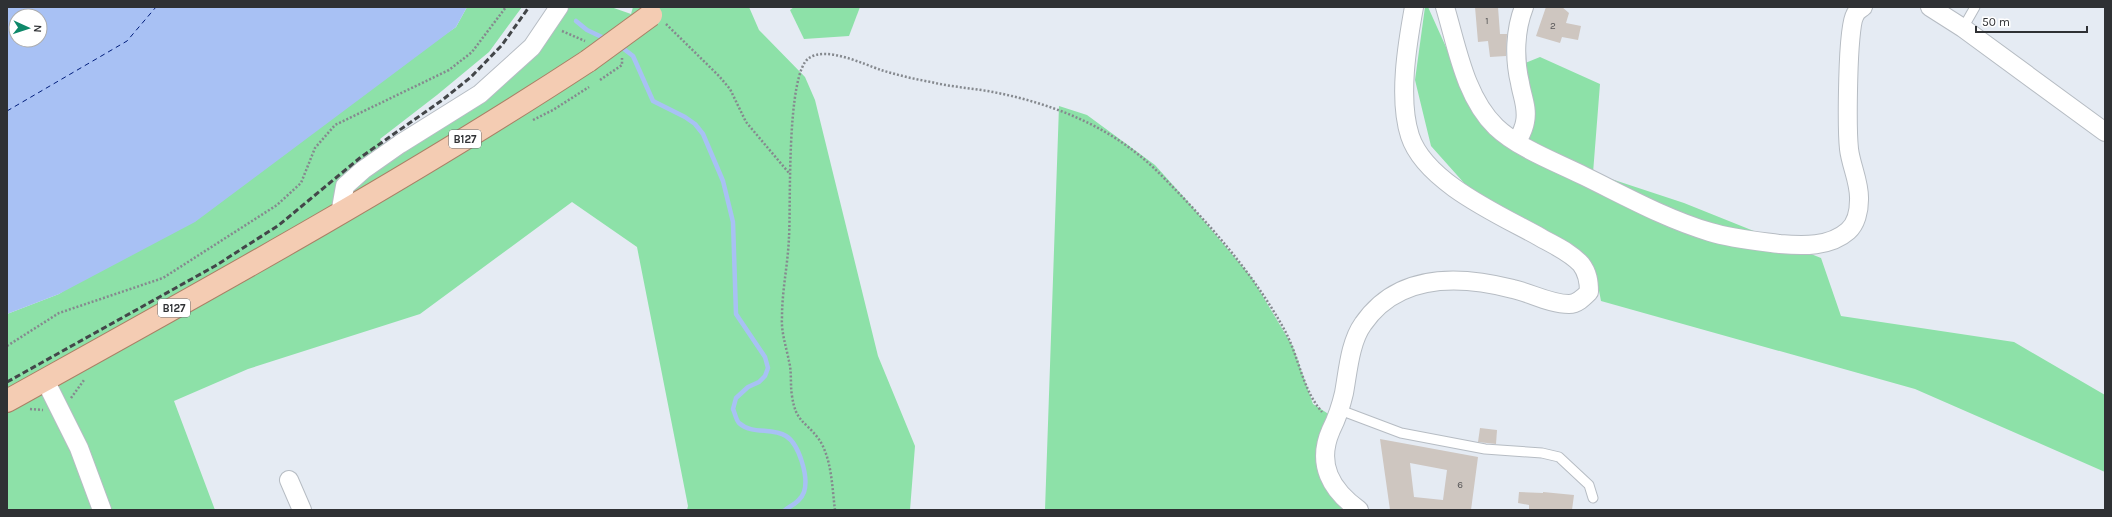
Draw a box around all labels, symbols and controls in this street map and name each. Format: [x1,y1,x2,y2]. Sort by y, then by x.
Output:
north arrow [8,8,48,48]
scale bar [1976,8,2087,34]
house number: 1 [1485,15,1489,27]
text: 50 m [1982,15,2010,29]
house number: 2 [1550,20,1556,32]
text: N [31,24,44,33]
road number: B127 [449,130,481,148]
road number: B127 [158,299,190,317]
house number: 6 [1457,479,1463,491]

